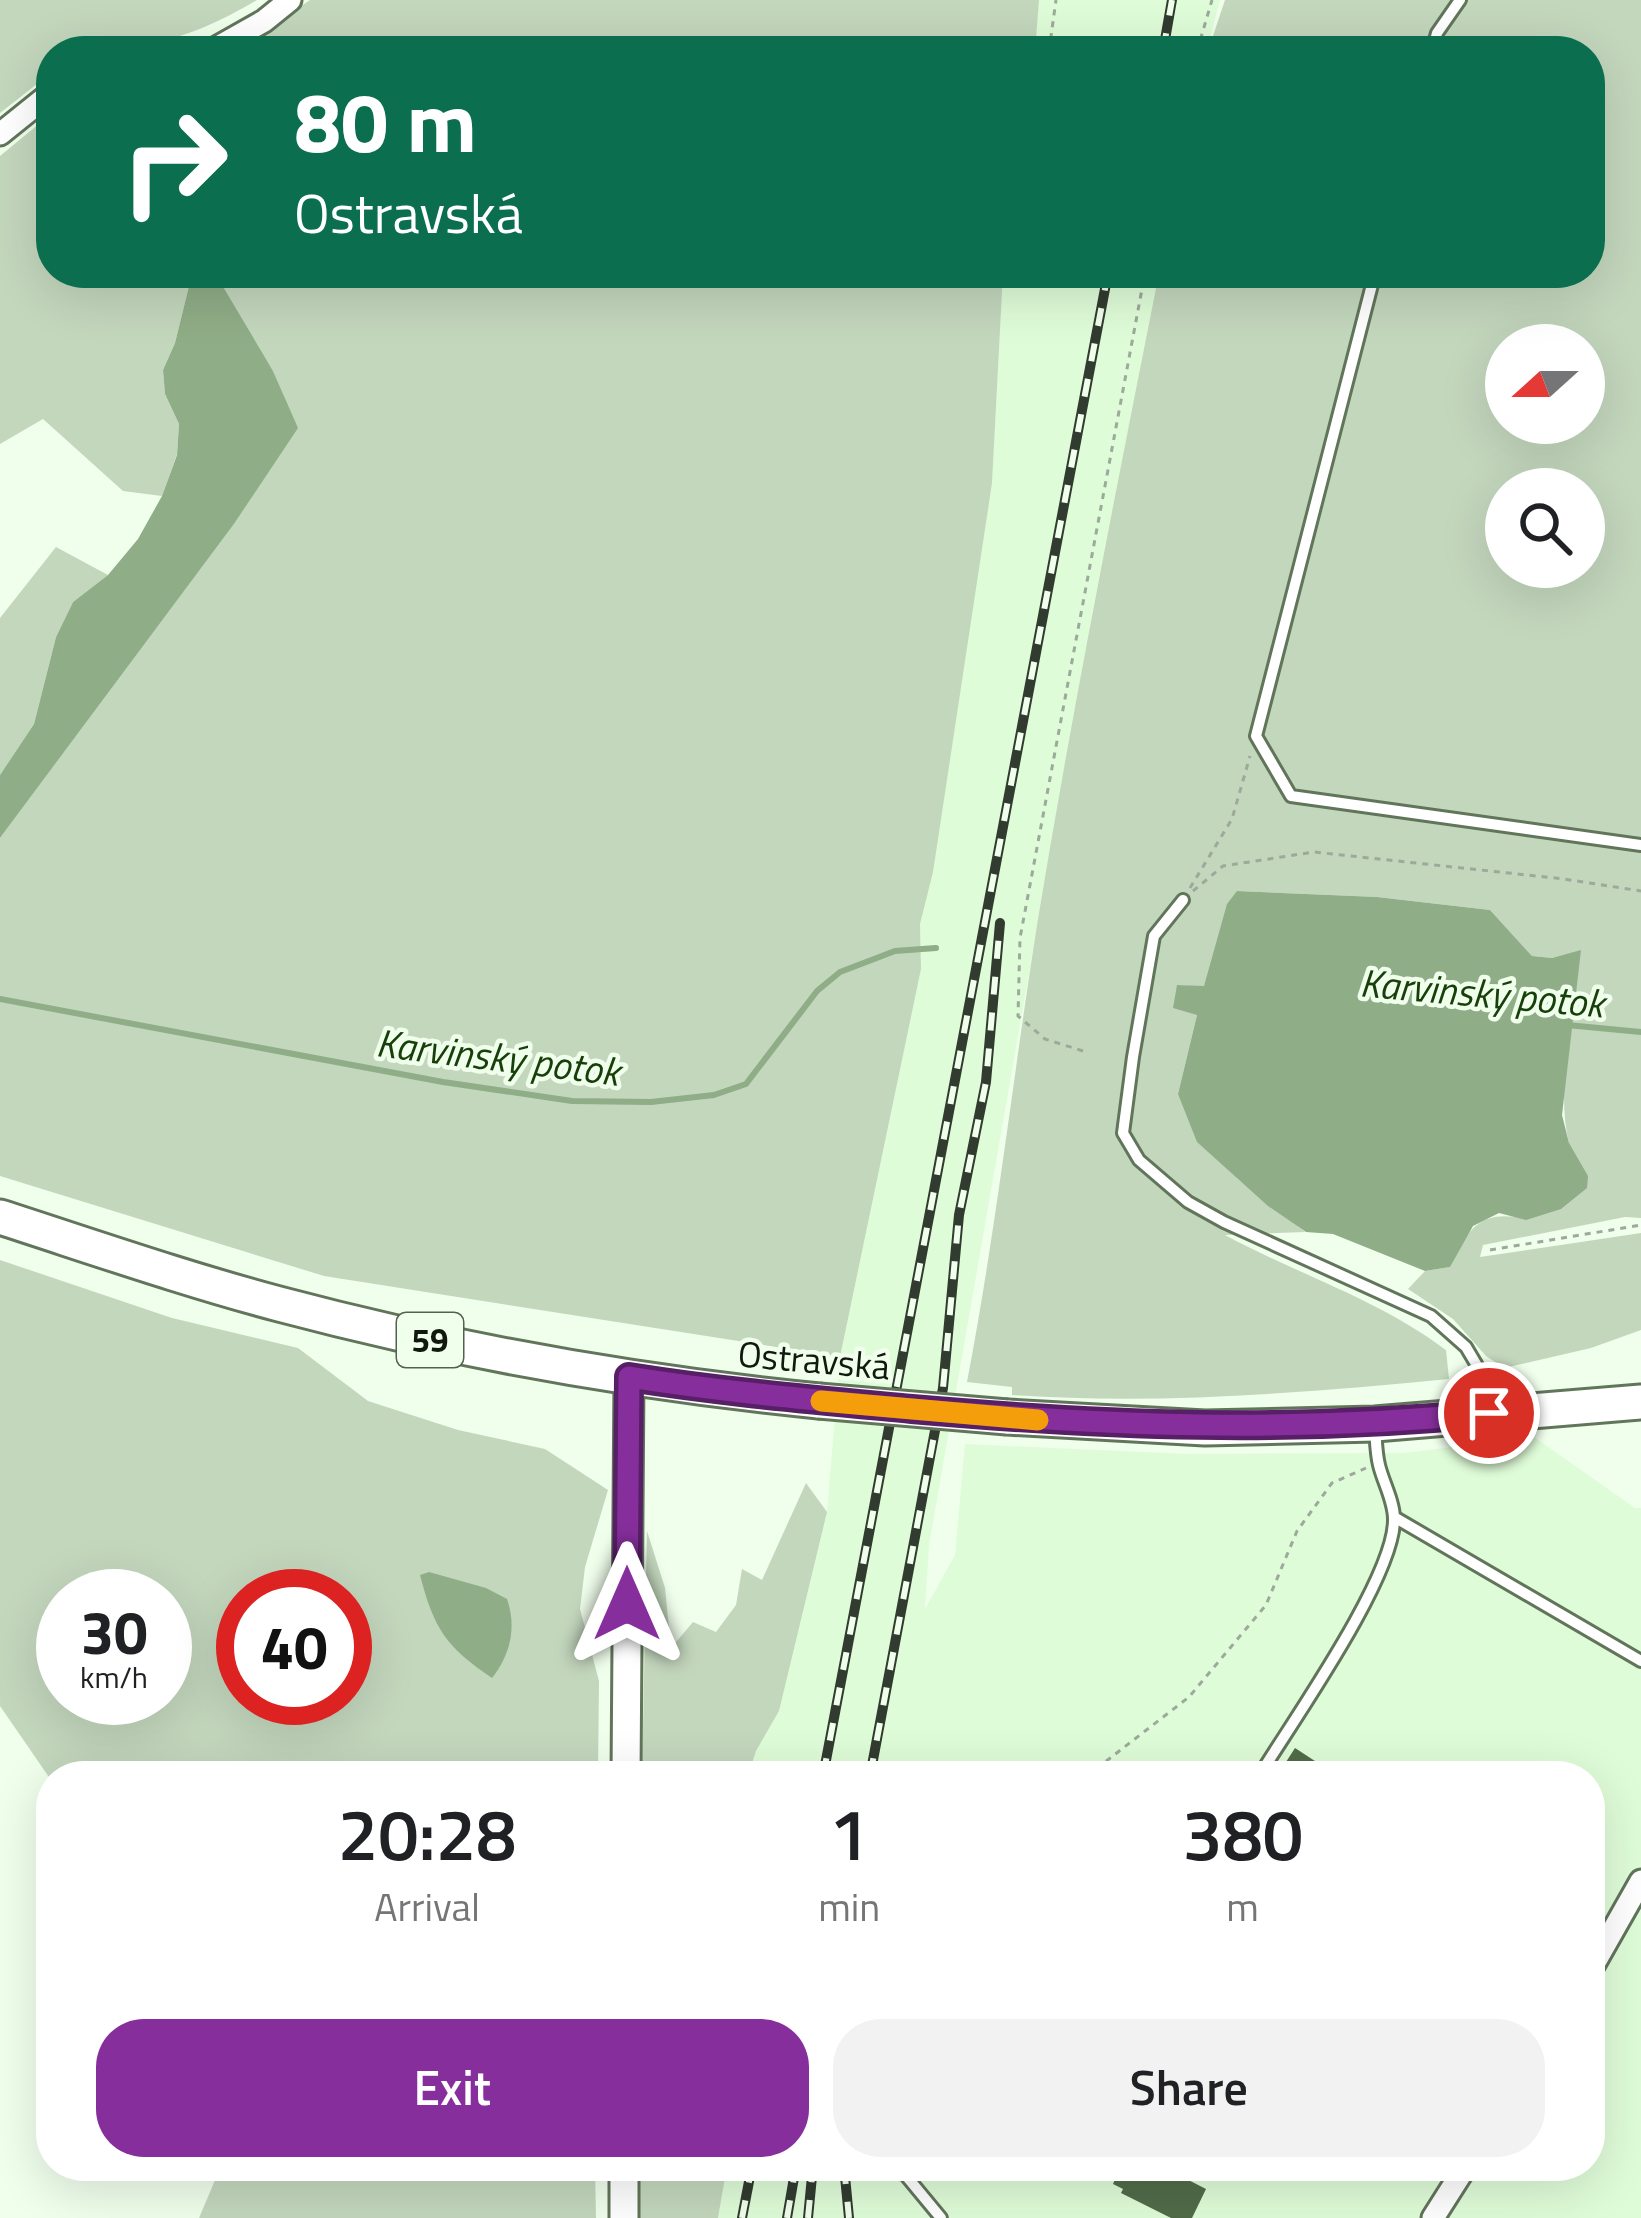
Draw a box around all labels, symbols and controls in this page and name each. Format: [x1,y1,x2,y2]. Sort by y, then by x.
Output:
text: 80 m [294,57,477,185]
icon: right [96,84,252,240]
text: Ostravská [294,172,523,254]
north arrow [1485,324,1605,444]
map controls [1485,324,1605,588]
button: search [1485,468,1605,588]
water label: Karvinský potok [1358,952,1611,1033]
water label: Karvinský potok [373,1012,628,1101]
road number: 59 [397,1313,463,1367]
street label: Ostravská [736,1325,892,1394]
pin [1438,1362,1540,1464]
icon: arrive [1456,1380,1522,1446]
position arrow [564,1541,690,1667]
speed limit sign: 40 [216,1569,372,1725]
text: 30 [80,1586,148,1677]
text: km/h [80,1654,148,1700]
text: 20:28 [338,1778,516,1888]
text: 1 [829,1778,869,1888]
text: 380 [1182,1778,1303,1888]
text: Arrival [374,1877,480,1936]
text: min [818,1877,880,1936]
text: m [1226,1877,1259,1936]
button: Exit [96,2019,809,2157]
button: Share [833,2019,1545,2157]

